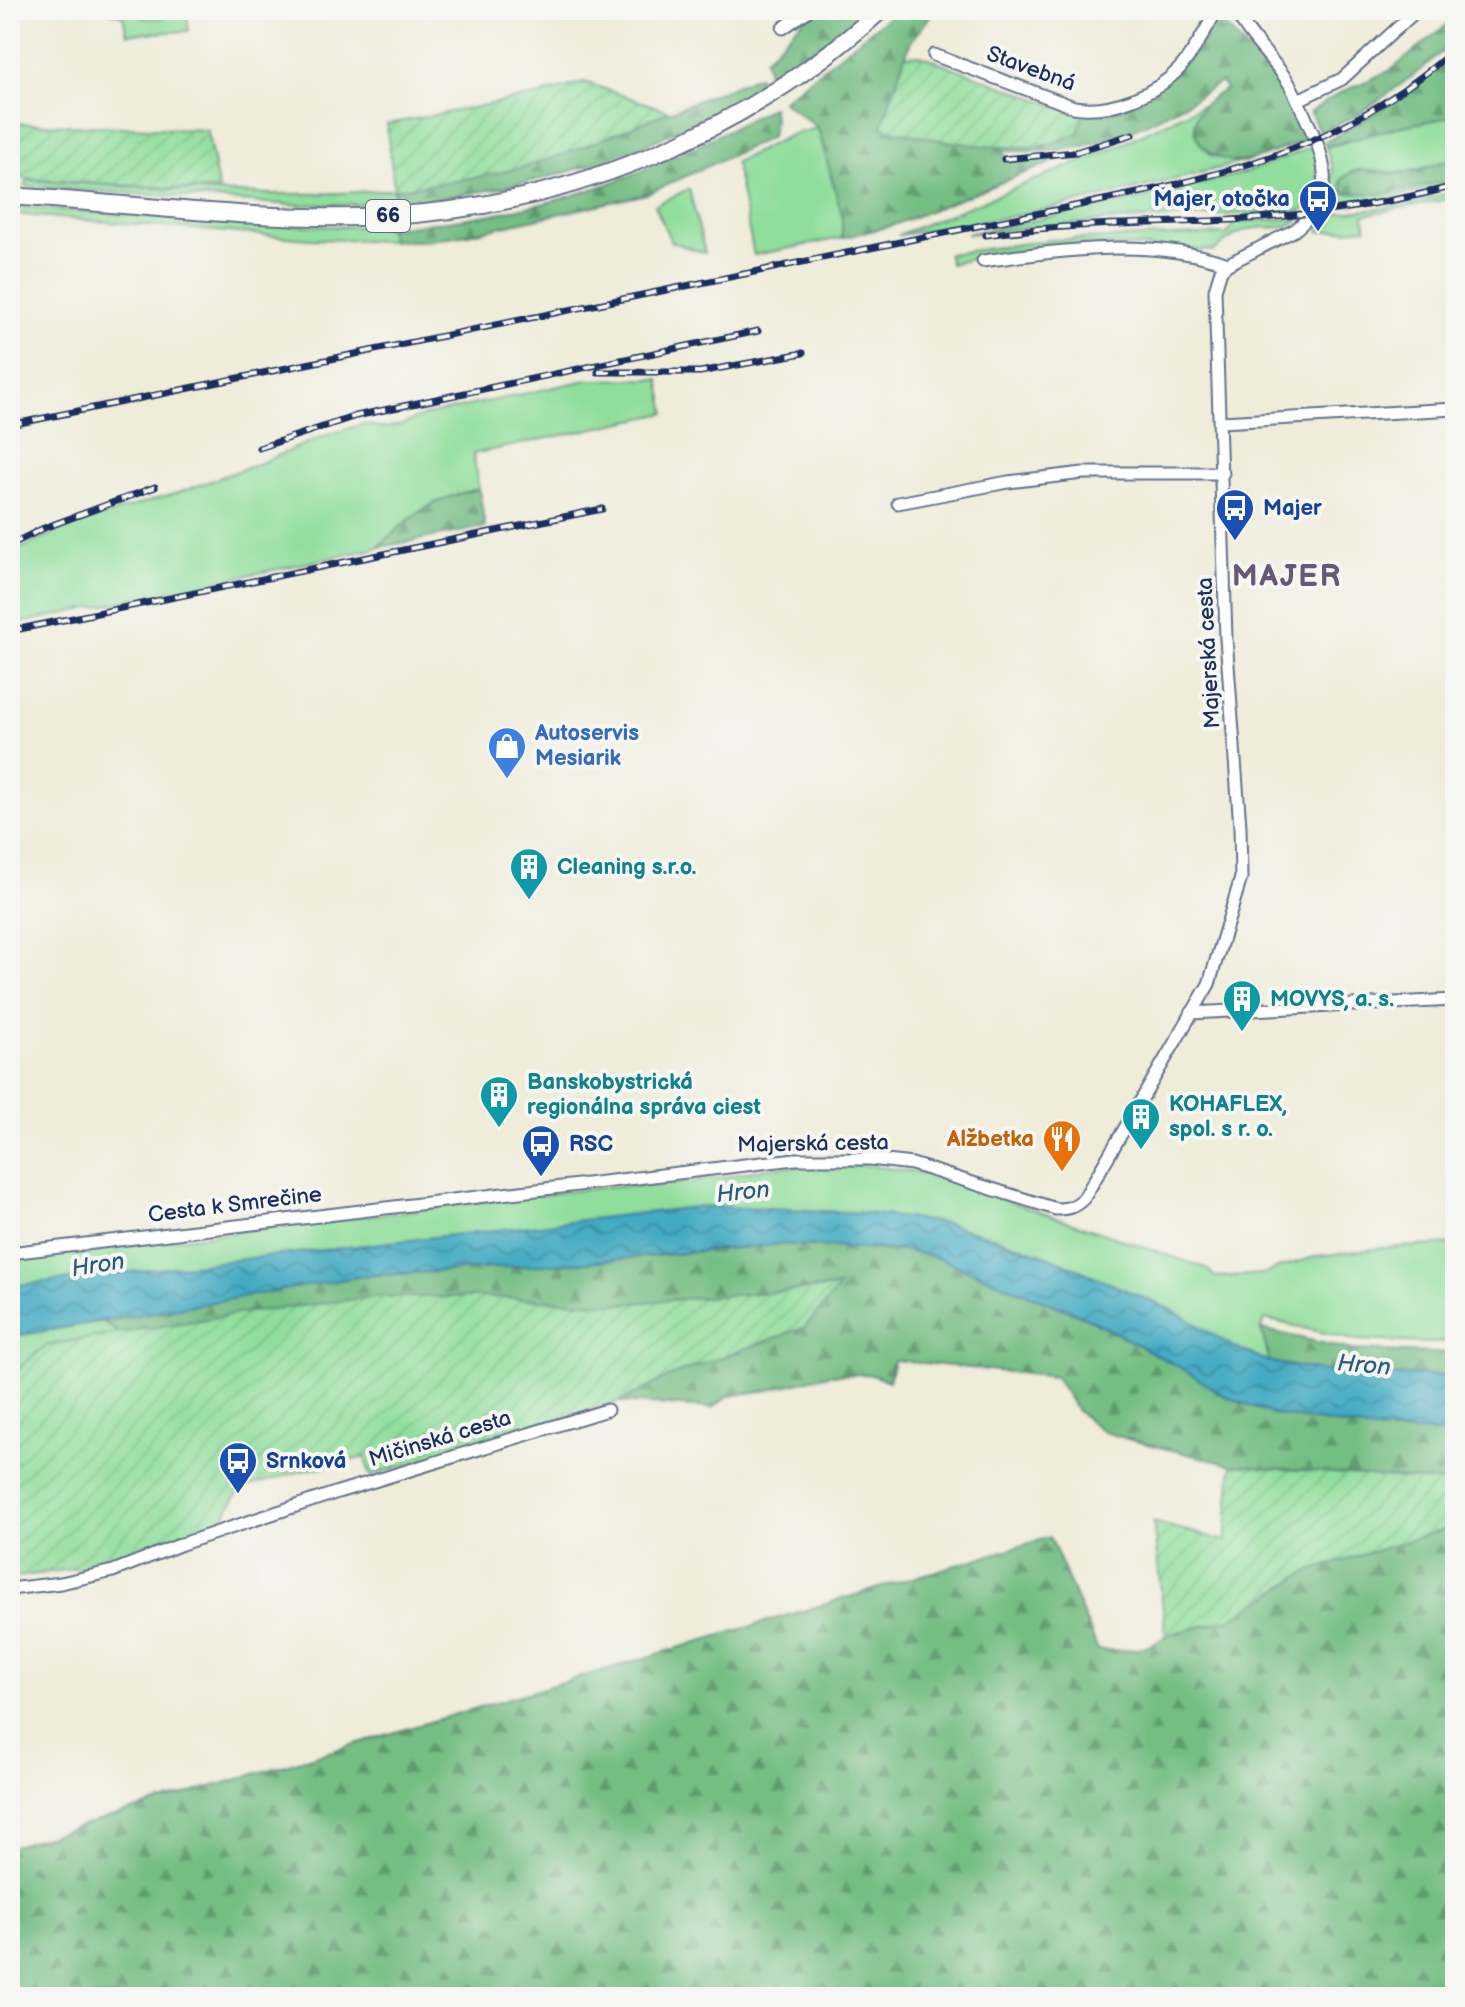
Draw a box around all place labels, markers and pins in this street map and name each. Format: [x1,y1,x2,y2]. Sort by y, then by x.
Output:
bus stop icon: Majer, otočka [1297,178,1339,233]
place label: Majer, otočka [1154,186,1290,213]
bus stop icon: Majer [1214,487,1256,542]
place label: Majer [1263,495,1322,522]
place label: Autoservis Mesiarik [534,720,639,772]
shop icon: Autoservis Mesiarik [486,725,528,780]
building icon: Cleaning s.r.o. [508,846,550,901]
place label: Cleaning s.r.o. [557,854,697,881]
building icon: MOVYS, a. s. [1221,978,1263,1033]
place label: MOVYS, a. s. [1270,986,1394,1013]
place label: Banskobystrická regionálna správa ciest [527,1069,761,1121]
building icon: Banskobystrická regionálna správa ciest [478,1074,520,1129]
place label: KOHAFLEX, spol. s r. o. [1169,1091,1287,1143]
building icon: KOHAFLEX, spol. s r. o. [1120,1096,1162,1151]
restaurant icon: Alžbetka [1041,1118,1083,1173]
bus stop icon: RSC [520,1123,562,1178]
place label: Alžbetka [946,1126,1034,1153]
place label: RSC [569,1131,613,1158]
bus stop icon: Srnková [217,1440,259,1495]
place label: Srnková [266,1448,346,1475]

